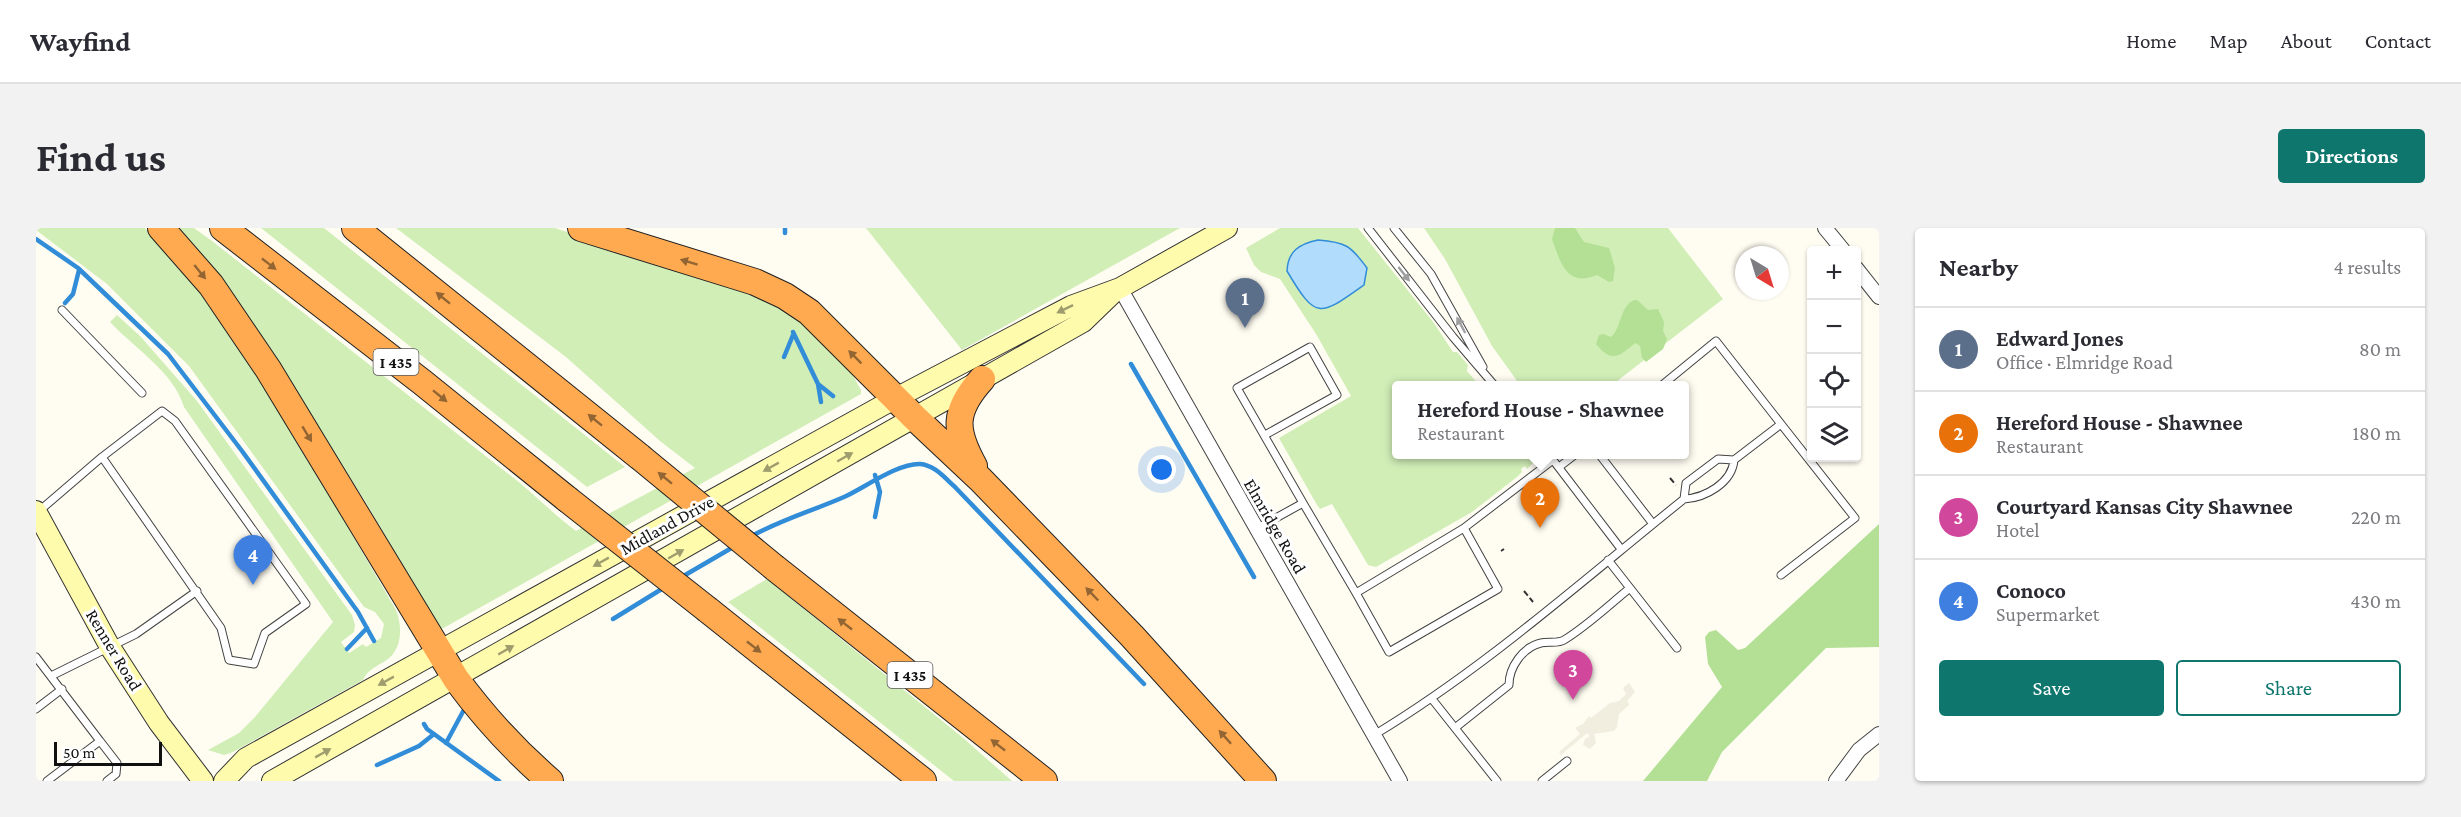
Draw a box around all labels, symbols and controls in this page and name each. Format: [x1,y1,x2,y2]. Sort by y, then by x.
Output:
text: Wayfind [30,26,131,57]
text: Home [2126,29,2176,53]
text: Map [2209,29,2248,53]
text: About [2281,29,2332,53]
text: Contact [2365,29,2431,53]
button: Directions [2278,129,2425,183]
text: Find us [36,133,166,180]
north arrow [1735,246,1789,300]
map controls [1807,246,1861,462]
button: + [1807,246,1861,300]
text: Nearby [1939,253,2018,282]
one-way arrow [680,256,698,266]
text: 4 results [2334,256,2401,278]
one-way arrow [262,257,277,269]
one-way arrow [193,264,205,279]
one-way arrow [1398,266,1411,282]
pin: 1 [1226,279,1264,328]
one-way arrow [436,292,451,305]
button: − [1807,300,1861,354]
one-way arrow [1057,304,1074,313]
one-way arrow [1456,317,1466,334]
text: Edward Jones [1996,326,2123,351]
text: 1 [1955,338,1962,360]
text: 80 m [2359,338,2401,360]
road number: I 435 [374,349,418,375]
one-way arrow [848,351,862,365]
text: Office · Elmridge Road [1996,351,2173,373]
button: locate [1807,354,1861,408]
popup [1392,381,1689,459]
one-way arrow [432,390,448,403]
text: Hereford House - Shawnee [1417,397,1664,422]
button: layers [1807,408,1861,462]
text: Hereford House - Shawnee [1996,410,2243,435]
one-way arrow [587,415,602,427]
text: Restaurant [1417,422,1504,444]
text: 2 [1953,422,1964,444]
text: 180 m [2352,422,2401,444]
one-way arrow [302,426,313,442]
text: Restaurant [1996,435,2083,457]
one-way arrow [837,452,854,462]
your location [1147,455,1176,484]
one-way arrow [763,462,780,472]
one-way arrow [658,472,673,485]
street label: Elmridge Road [1240,475,1310,577]
pin: 2 [1520,478,1560,528]
street label: Midland Drive [617,491,717,559]
text: Courtyard Kansas City Shawnee [1996,494,2293,519]
text: 3 [1954,506,1963,528]
text: 220 m [2351,506,2401,528]
text: Hotel [1996,519,2040,541]
pin: 4 [234,536,272,585]
one-way arrow [668,548,684,559]
one-way arrow [592,557,609,567]
text: Conoco [1996,578,2066,603]
one-way arrow [1085,587,1099,602]
text: 4 [1953,590,1964,612]
text: 430 m [2350,590,2401,612]
text: Supermarket [1996,603,2099,625]
street label: Renner Road [82,606,146,695]
one-way arrow [838,618,853,630]
one-way arrow [746,640,761,652]
one-way arrow [498,645,515,655]
pin: 3 [1554,650,1592,700]
button: Save [1939,660,2164,716]
button: Share [2176,660,2401,716]
road number: I 435 [888,662,932,688]
one-way arrow [378,675,394,686]
one-way arrow [1219,730,1232,745]
scale bar [54,739,162,766]
one-way arrow [991,739,1006,751]
text: 50 m [63,744,95,761]
one-way arrow [315,748,332,758]

